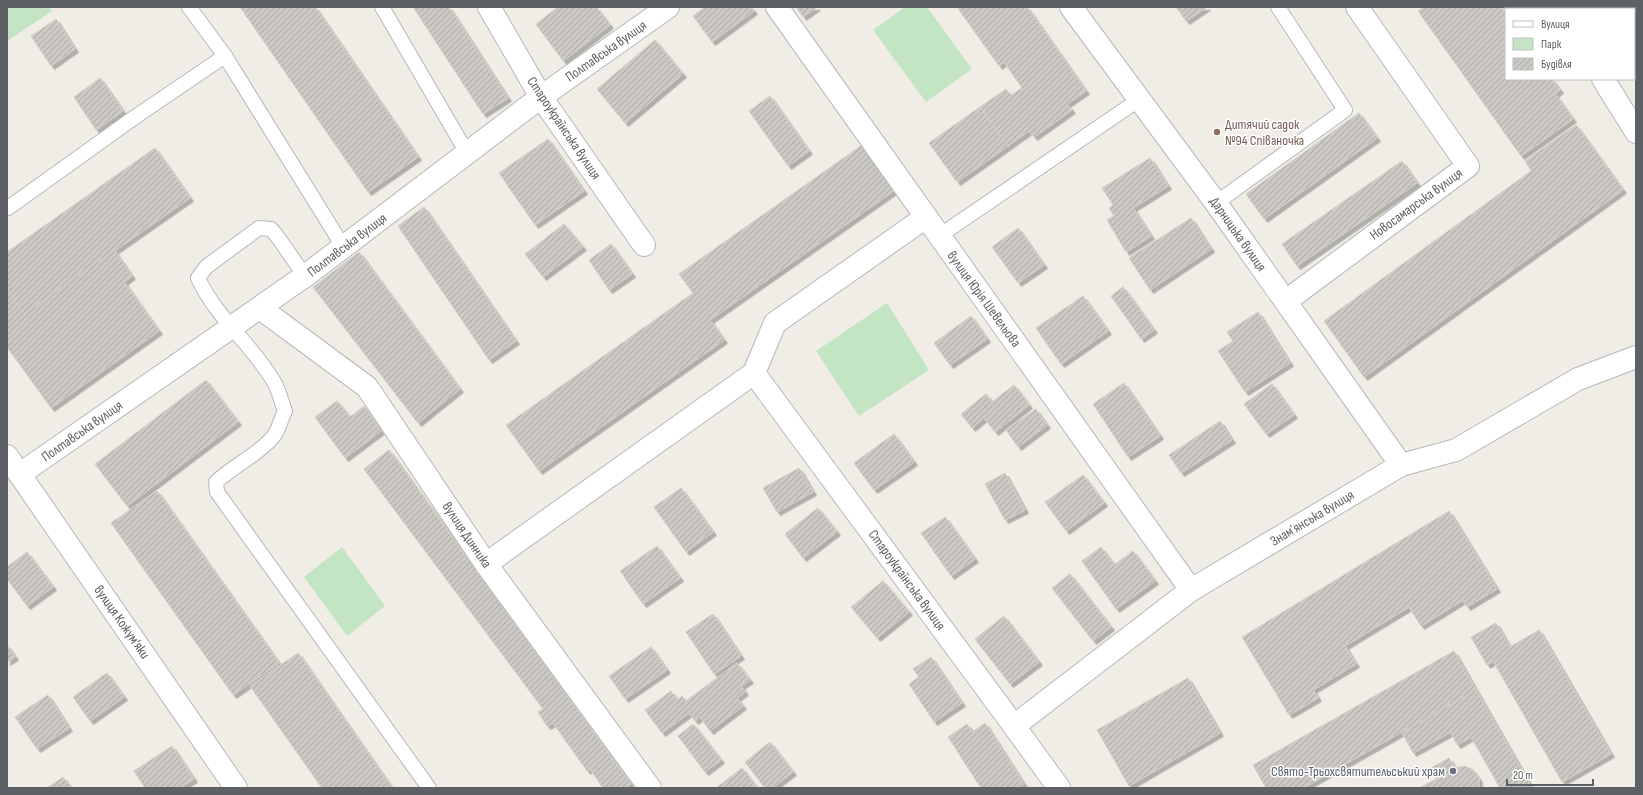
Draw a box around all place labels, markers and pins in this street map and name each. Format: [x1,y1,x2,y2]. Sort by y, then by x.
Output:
place label: Дитячий садок №94 Співаночка [1225,116,1304,149]
marker: Дитячий садок №94 Співаночка [1212,127,1222,137]
place label: Свято-Трьохсвятительський храм [1271,763,1445,780]
marker: Свято-Трьохсвятительський храм [1448,766,1458,776]

